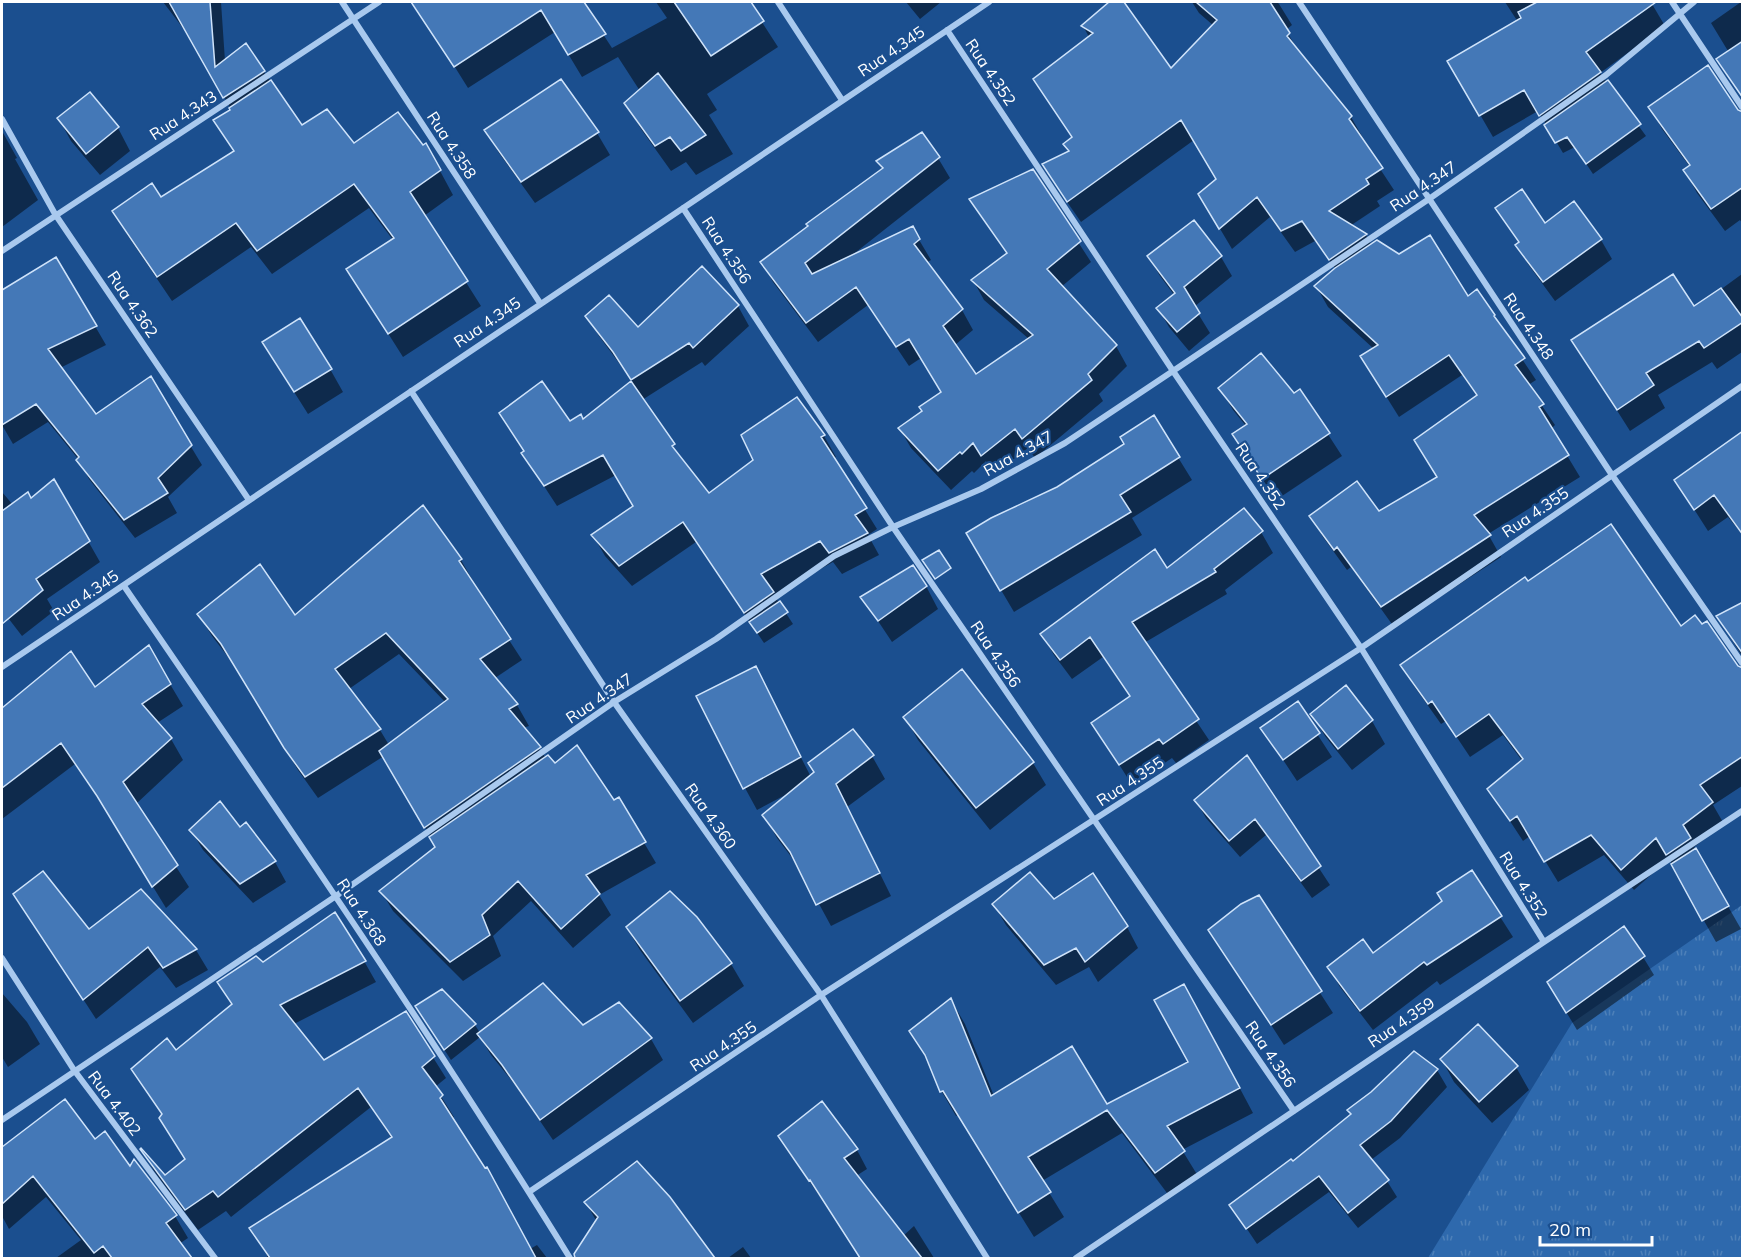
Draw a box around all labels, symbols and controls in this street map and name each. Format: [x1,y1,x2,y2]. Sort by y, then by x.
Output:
street label: Rua 4.345 [854,21,928,81]
street label: Rua 4.352 [961,35,1021,109]
street label: Rua 4.343 [146,86,220,144]
street label: Rua 4.358 [423,108,481,182]
street label: Rua 4.347 [1386,156,1460,216]
street label: Rua 4.356 [698,213,756,287]
street label: Rua 4.362 [103,267,163,341]
street label: Rua 4.348 [1499,289,1559,363]
street label: Rua 4.345 [450,292,524,352]
street label: Rua 4.347 [980,426,1056,480]
street label: Rua 4.352 [1231,439,1291,513]
street label: Rua 4.355 [1498,482,1572,542]
street label: Rua 4.345 [48,565,122,625]
street label: Rua 4.356 [966,617,1026,691]
street label: Rua 4.347 [562,668,636,728]
street label: Rua 4.355 [1093,752,1167,810]
street label: Rua 4.360 [681,779,741,853]
street label: Rua 4.352 [1495,847,1553,923]
street label: Rua 4.368 [333,875,391,949]
street label: Rua 4.359 [1364,992,1438,1052]
street label: Rua 4.355 [686,1016,760,1076]
street label: Rua 4.356 [1241,1017,1301,1091]
street label: Rua 4.402 [84,1067,146,1139]
scale bar [1540,1209,1652,1247]
text: 20 m [1549,1218,1591,1241]

